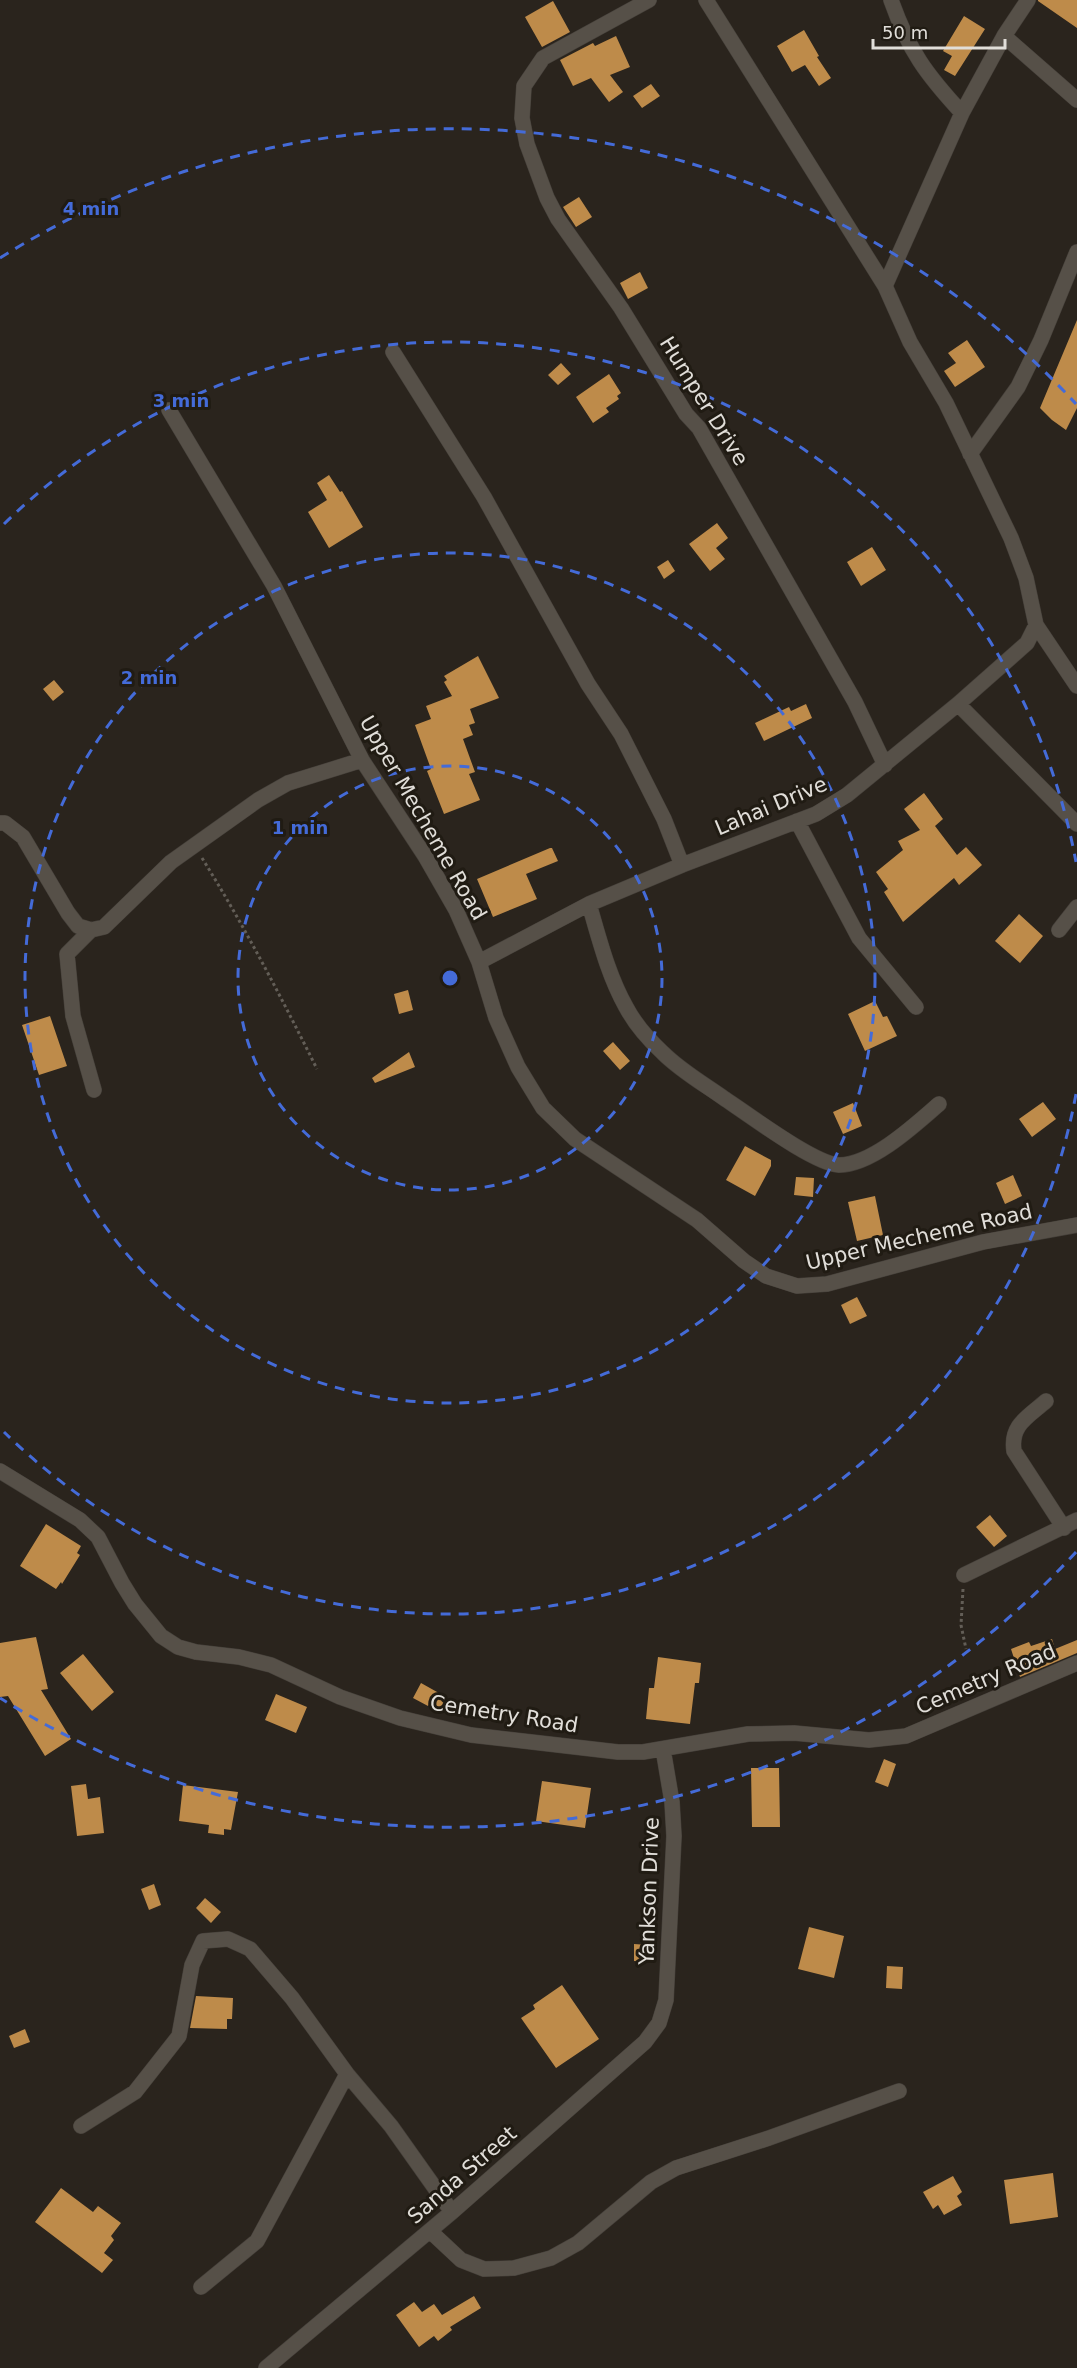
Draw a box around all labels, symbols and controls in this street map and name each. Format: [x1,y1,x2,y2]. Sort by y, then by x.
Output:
scale bar [873,12,1005,50]
text: 50 m [882,22,928,43]
text: 4 min [63,198,119,219]
street label: Humper Drive [655,332,753,470]
text: 3 min [153,390,209,411]
text: 2 min [121,667,177,688]
street label: Upper Mecheme Road [355,712,491,924]
street label: Lahai Drive [711,772,831,840]
text: 1 min [272,817,328,838]
centre of rings [440,968,460,988]
street label: Upper Mecheme Road [803,1199,1035,1275]
street label: Cemetry Road [912,1639,1060,1719]
street label: Cemetry Road [428,1690,580,1738]
street label: Yankson Drive [634,1817,664,1966]
street label: Sanda Street [403,2121,521,2229]

